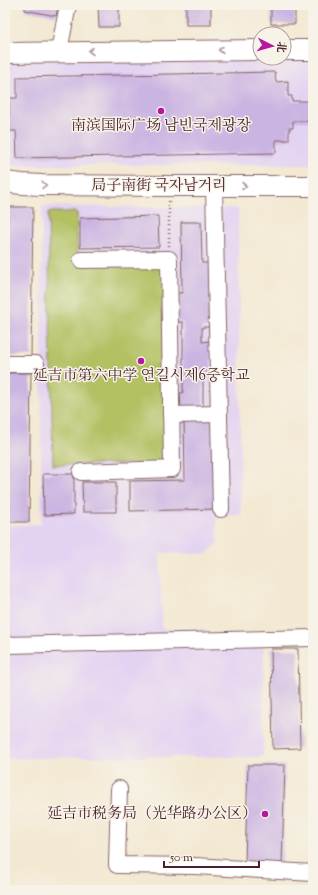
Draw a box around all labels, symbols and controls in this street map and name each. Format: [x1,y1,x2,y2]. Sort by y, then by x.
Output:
north arrow [252,26,292,66]
text: 北 [272,41,289,53]
one-way arrow [218,46,224,54]
one-way arrow [88,47,94,55]
marker: 南滨国际广场 남빈국제광장 [156,106,166,116]
place label: 南滨国际广场 남빈국제광장 [71,116,252,137]
street label: 局子南街 국자남거리 [91,176,227,197]
one-way arrow [41,181,47,189]
one-way arrow [241,182,247,190]
marker: 延吉市第六中学 연길시제6중학교 [136,356,146,366]
place label: 延吉市第六中学 연길시제6중학교 [32,366,250,387]
place label: 延吉市税务局（光华路办公区） [47,804,257,825]
marker: 延吉市税务局（光华路办公区） [260,809,270,819]
scale bar [164,843,259,869]
text: 50 m [169,849,193,867]

